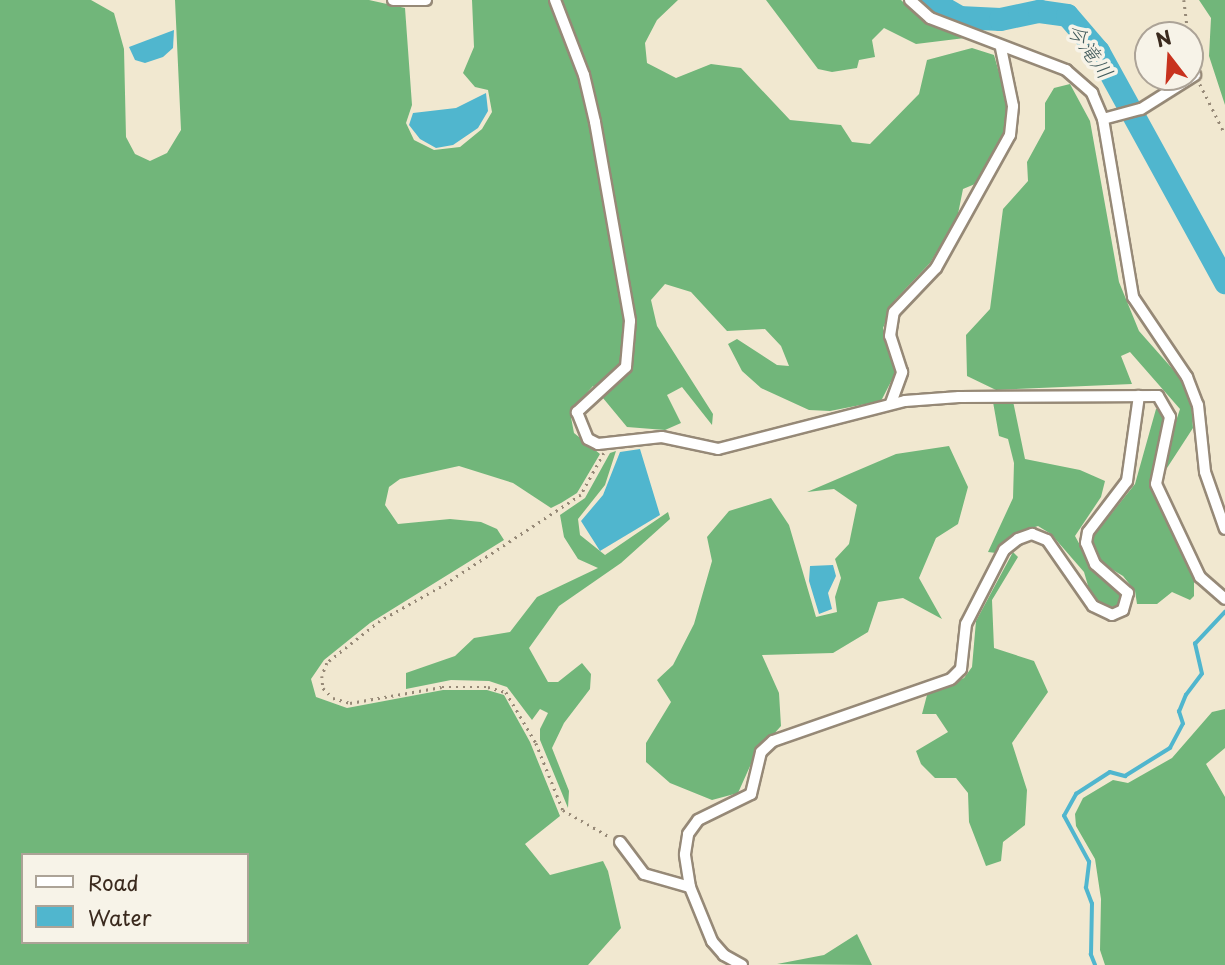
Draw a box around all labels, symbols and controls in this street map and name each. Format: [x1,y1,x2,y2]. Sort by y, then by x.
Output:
water label: 今滝川 [1063,17,1119,83]
north arrow [1134,21,1204,91]
text: N [1152,22,1175,53]
legend [21,853,248,944]
text: Road [88,866,139,898]
text: Water [88,901,151,933]

